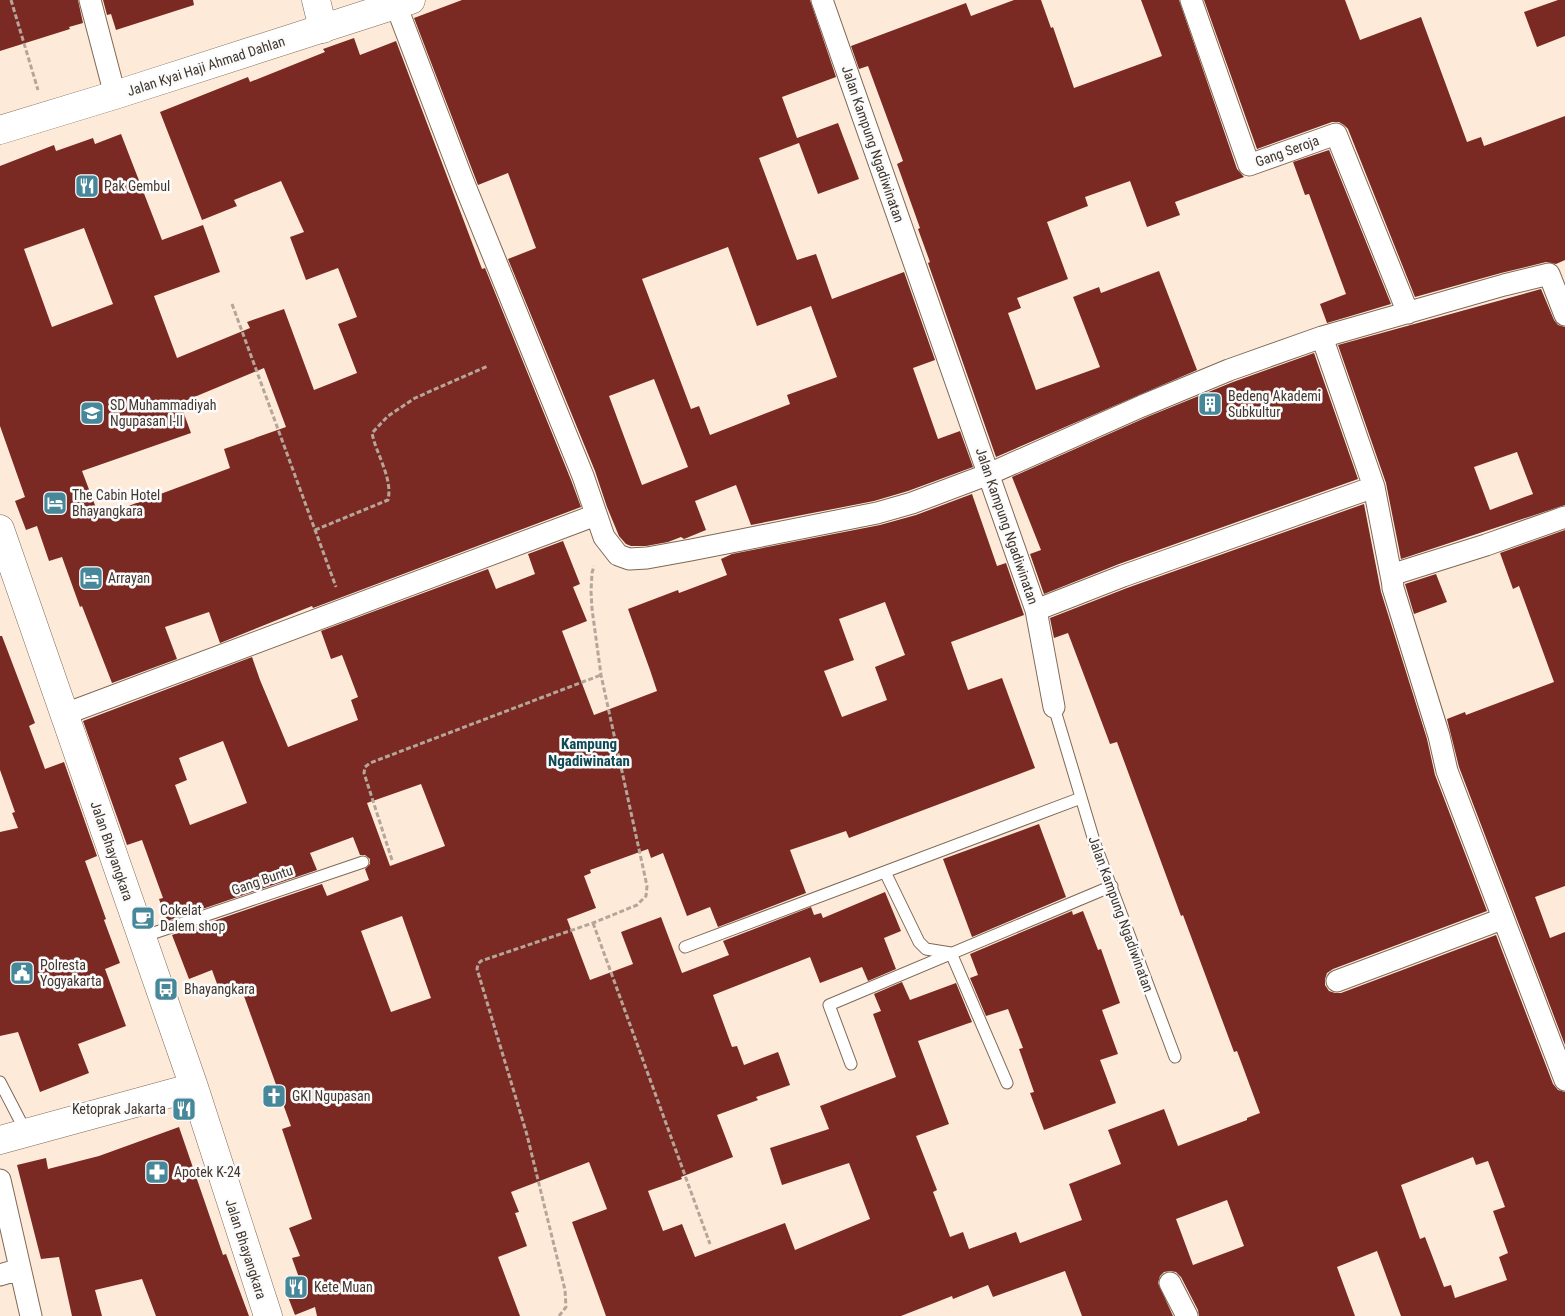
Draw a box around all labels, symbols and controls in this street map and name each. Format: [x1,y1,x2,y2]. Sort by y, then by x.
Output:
street label: Jalan Kyai Haji Ahmad Dahlan [125,33,287,99]
street label: Jalan Kampung Ngadiwinatan [839,64,907,224]
street label: Gang Seroja [1253,132,1321,170]
restaurant icon: Pak Gembul [74,173,100,199]
place label: Pak Gembul [104,178,170,194]
place label: Bedeng Akademi Subkultur [1228,388,1321,420]
building icon: Bedeng Akademi Subkultur [1197,391,1223,417]
place label: SD Muhammadiyah Ngupasan I-II [110,397,216,429]
school or university icon: SD Muhammadiyah Ngupasan I-II [79,400,105,426]
street label: Jalan Kampung Ngadiwinatan [973,446,1041,606]
place label: The Cabin Hotel Bhayangkara [72,487,160,519]
hotel icon: The Cabin Hotel Bhayangkara [42,490,68,516]
hotel icon: Arrayan [78,565,104,591]
place label: Arrayan [108,570,150,586]
district label: Kampung Ngadiwinatan [548,735,630,770]
street label: Jalan Bhayangkara [87,799,137,903]
street label: Jalan Kampung Ngadiwinatan [1085,834,1157,994]
street label: Gang Buntu [229,862,295,898]
place label: Cokelat Dalem shop [160,902,225,934]
cafe icon: Cokelat Dalem shop [130,905,156,931]
place label: Polresta Yogyakarta [40,957,102,989]
public building icon: Polresta Yogyakarta [9,960,35,986]
bus stop icon: Bhayangkara [153,976,179,1002]
place label: Bhayangkara [184,981,255,997]
church icon: GKI Ngupasan [261,1083,287,1109]
place label: GKI Ngupasan [292,1088,370,1104]
restaurant icon: Ketoprak Jakarta [171,1096,197,1122]
place label: Ketoprak Jakarta [72,1101,166,1117]
pharmacy icon: Apotek K-24 [144,1159,170,1185]
place label: Apotek K-24 [174,1164,241,1180]
street label: Jalan Bhayangkara [222,1197,270,1301]
restaurant icon: Kete Muan [283,1274,309,1300]
place label: Kete Muan [314,1279,373,1295]

